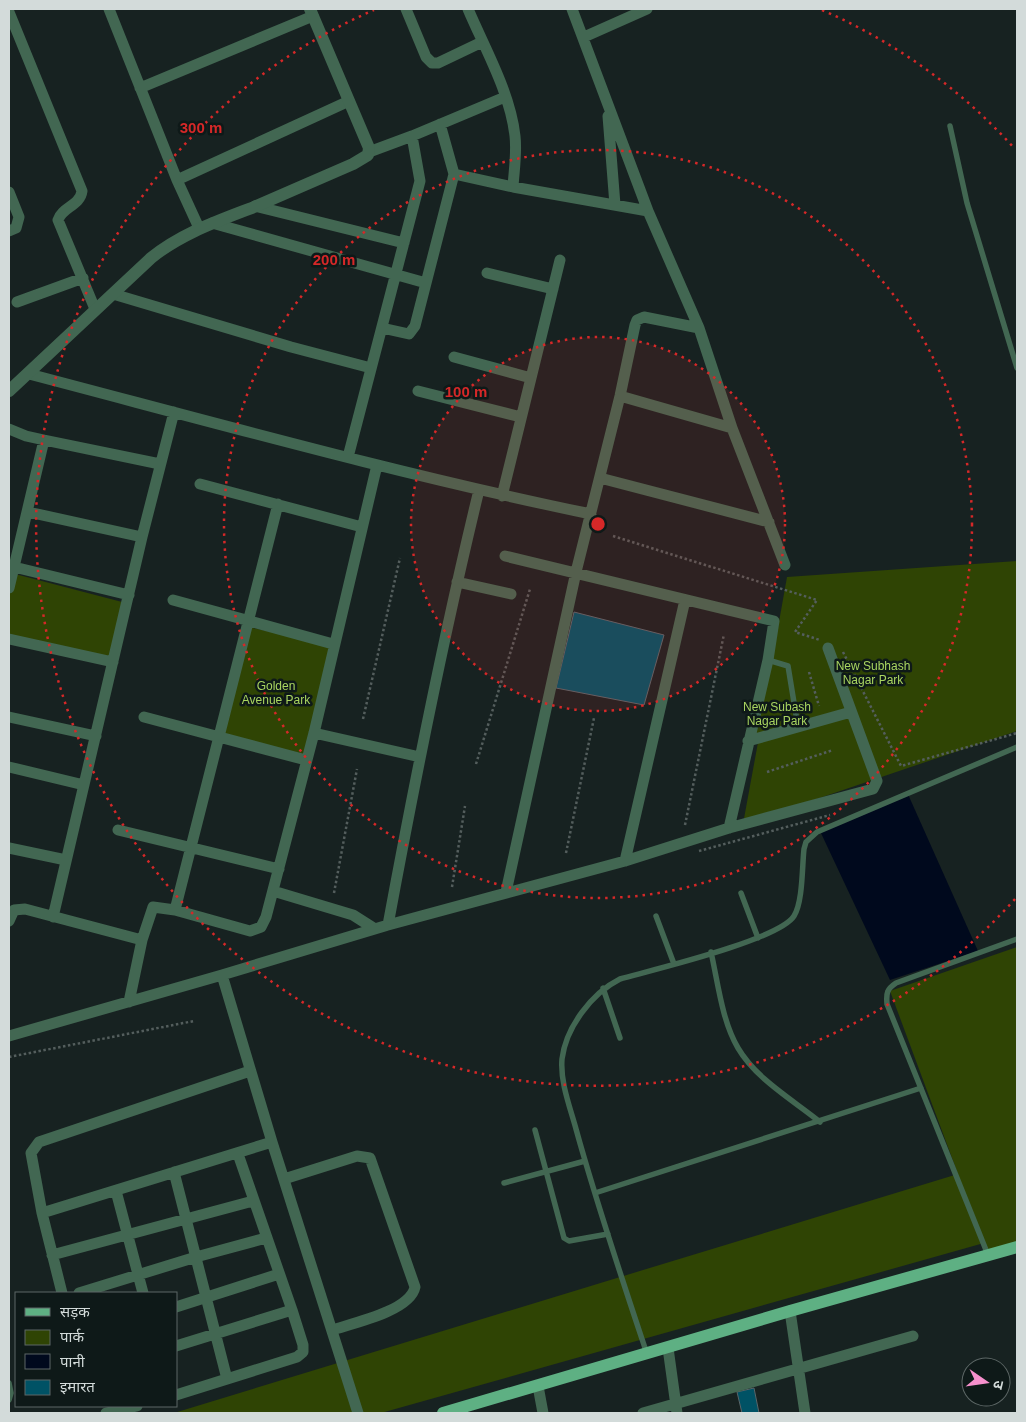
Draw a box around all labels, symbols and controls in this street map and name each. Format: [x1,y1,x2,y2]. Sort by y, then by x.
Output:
text: 300 m [180,119,222,136]
text: 200 m [313,251,355,268]
text: 100 m [445,383,487,400]
centre of rings [589,515,607,533]
park label: New Subhash Nagar Park [836,659,910,687]
park label: Golden Avenue Park [242,679,311,707]
park label: New Subash Nagar Park [743,700,811,728]
legend [15,1292,178,1407]
text: सड़क [60,1303,90,1320]
text: पार्क [60,1328,84,1345]
text: पानी [60,1353,86,1370]
north arrow [961,1357,1011,1407]
text: इमारत [60,1378,95,1395]
text: उ [990,1379,1007,1391]

